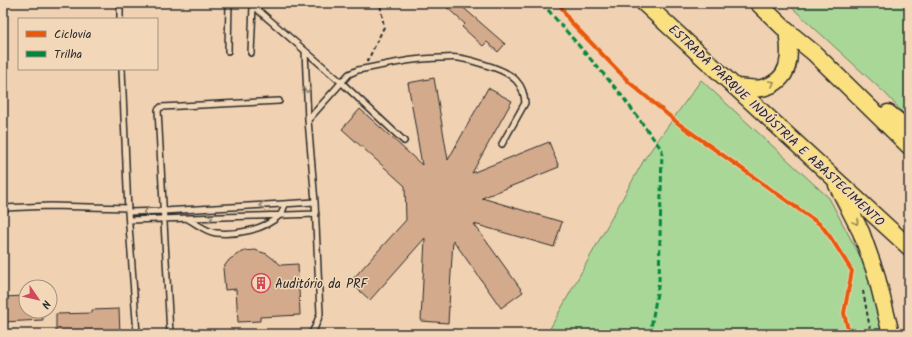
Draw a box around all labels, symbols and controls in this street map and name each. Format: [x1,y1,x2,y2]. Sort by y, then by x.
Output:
legend [18,18,158,70]
street label: ESTRADA PARQUE INDÚSTRIA E ABASTECIMENTO [663,20,889,232]
text: Ciclovia [54,25,92,44]
text: Trilha [54,45,83,64]
one-way arrow [768,81,775,88]
one-way arrow [303,87,311,93]
one-way arrow [259,200,265,209]
one-way arrow [143,208,149,216]
one-way arrow [207,213,213,222]
one-way arrow [851,218,859,225]
building icon: Auditório da PRF [250,272,272,294]
place label: Auditório da PRF [275,274,369,295]
north arrow [18,279,58,319]
text: N [36,296,55,312]

